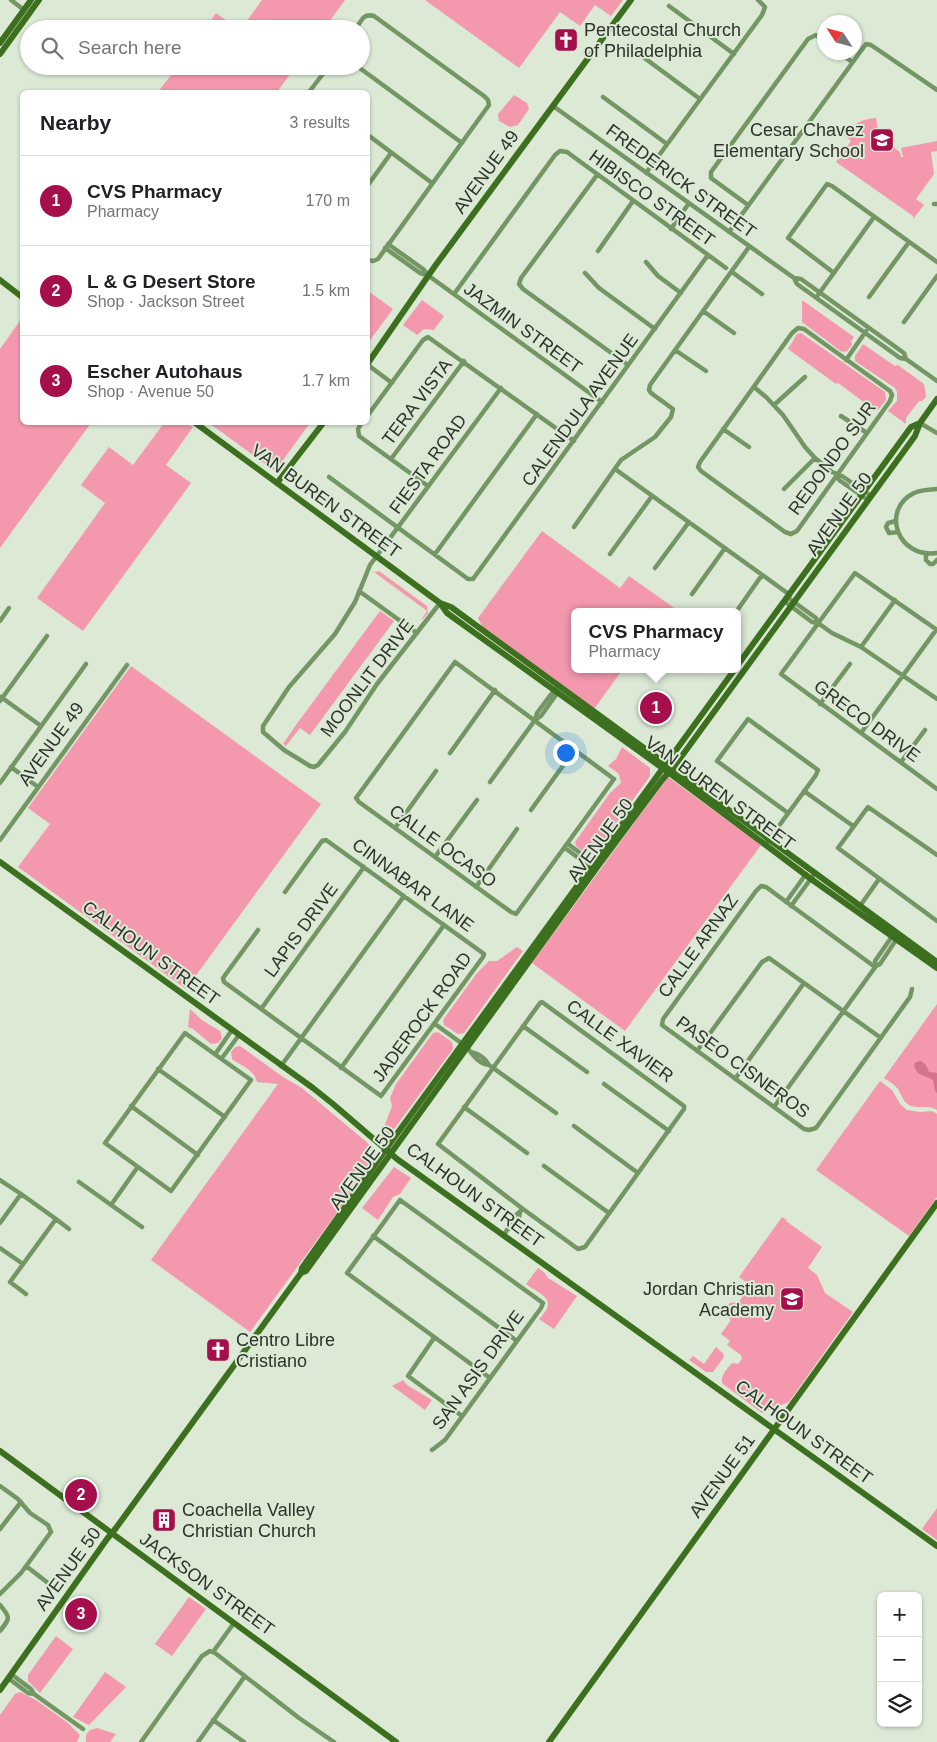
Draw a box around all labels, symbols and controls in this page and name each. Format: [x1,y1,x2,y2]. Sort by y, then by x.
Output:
north arrow [817,15,862,60]
search box [20,20,370,75]
place label: Pentecostal Church of Philadelphia [584,20,741,61]
church icon: Pentecostal Church of Philadelphia [553,27,579,53]
icon: search [38,34,66,62]
text: Search here [78,37,182,58]
text: Nearby [40,111,111,134]
text: 3 results [290,114,350,131]
street label: FREDERICK STREET [602,120,760,242]
place label: Cesar Chavez Elementary School [713,120,864,161]
street label: AVENUE 49 [449,127,523,217]
school or university icon: Cesar Chavez Elementary School [869,127,895,153]
street label: HIBISCO STREET [585,146,719,250]
text: CVS Pharmacy [87,181,222,202]
text: 1 [52,192,60,209]
text: 170 m [306,192,350,209]
text: Pharmacy [87,203,159,220]
text: L & G Desert Store [87,271,256,292]
street label: JAZMIN STREET [460,278,586,378]
text: 2 [52,282,60,299]
text: 1.5 km [302,282,350,299]
text: Shop · Jackson Street [87,293,244,310]
street label: CALENDULA AVENUE [518,330,642,490]
street label: TERA VISTA [378,355,456,449]
text: Escher Autohaus [87,361,243,382]
text: 3 [52,372,60,389]
text: 1.7 km [302,372,350,389]
text: Shop · Avenue 50 [87,383,214,400]
street label: REDONDO SUR [784,398,880,518]
street label: FIESTA ROAD [385,411,471,517]
street label: VAN BUREN STREET [247,440,405,562]
street label: AVENUE 50 [802,469,876,559]
popup [571,608,741,673]
street label: MOONLIT DRIVE [316,615,418,741]
text: CVS Pharmacy [588,621,724,642]
text: Pharmacy [588,643,660,660]
street label: GRECO DRIVE [810,676,924,766]
pin: 1 [640,689,672,727]
street label: AVENUE 49 [14,699,88,789]
street label: VAN BUREN STREET [641,732,799,854]
your location [553,740,579,766]
street label: AVENUE 50 [563,795,637,885]
street label: CALLE OCASO [386,801,500,891]
street label: CINNABAR LANE [348,834,478,936]
street label: LAPIS DRIVE [260,879,342,981]
street label: CALLE ARNAZ [654,891,742,1001]
street label: CALHOUN STREET [79,897,223,1009]
street label: JADEROCK ROAD [368,948,476,1086]
street label: CALLE XAVIER [563,996,677,1086]
street label: PASEO CISNEROS [673,1012,813,1122]
street label: AVENUE 50 [325,1123,399,1213]
street label: CALHOUN STREET [403,1139,547,1251]
place label: Jordan Christian Academy [643,1279,774,1320]
school or university icon: Jordan Christian Academy [779,1286,805,1312]
street label: SAN ASIS DRIVE [428,1307,528,1433]
place label: Centro Libre Cristiano [236,1330,335,1371]
church icon: Centro Libre Cristiano [205,1337,231,1363]
street label: CALHOUN STREET [732,1376,876,1488]
street label: AVENUE 51 [685,1431,759,1521]
pin: 2 [65,1476,97,1514]
place label: Coachella Valley Christian Church [182,1500,316,1541]
building icon: Coachella Valley Christian Church [151,1507,177,1533]
street label: AVENUE 50 [31,1524,105,1614]
street label: JACKSON STREET [136,1529,278,1639]
map controls [877,1592,922,1727]
button: + [877,1592,922,1637]
pin: 3 [65,1595,97,1633]
button: − [877,1637,922,1682]
button: layers [877,1682,922,1727]

